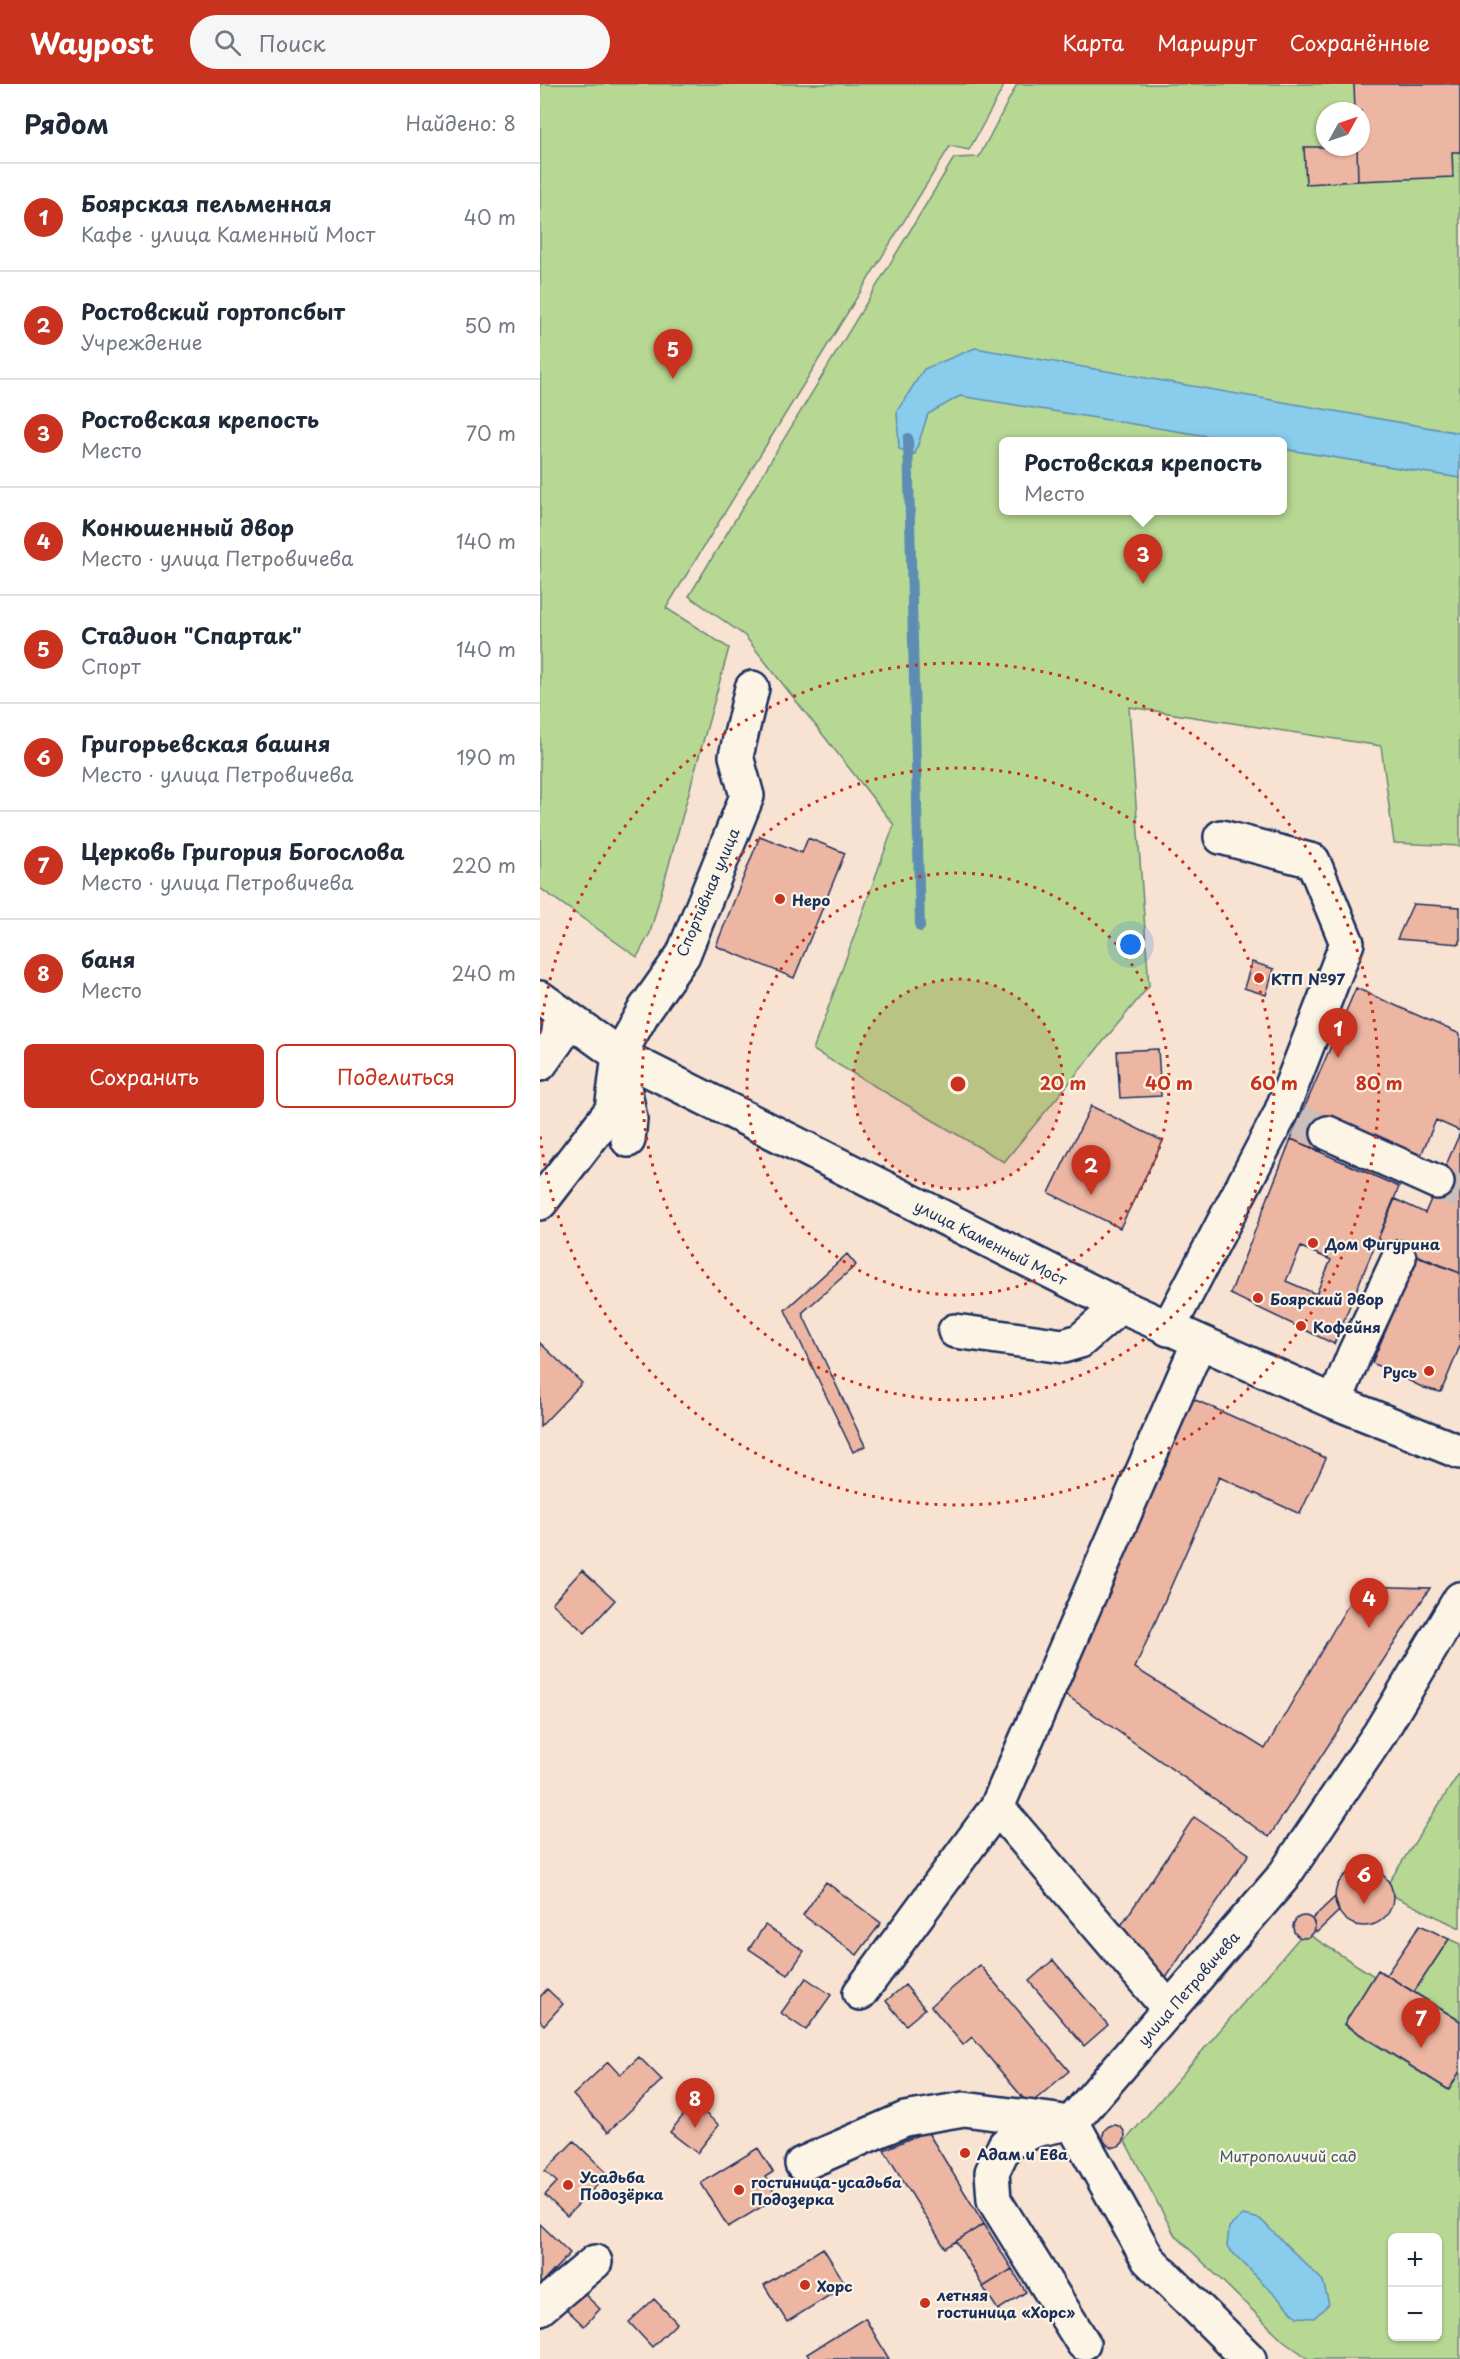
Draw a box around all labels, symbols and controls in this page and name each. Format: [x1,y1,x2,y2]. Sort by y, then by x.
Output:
search box [190,15,610,69]
text: Waypost [30,21,154,64]
icon: search [211,26,244,59]
text: Поиск [259,26,326,59]
text: Карта [1063,26,1124,58]
text: Маршрут [1157,26,1257,58]
text: Сохранённые [1290,26,1430,58]
north arrow [1316,102,1370,156]
text: Рядом [24,104,109,143]
text: Найдено: 8 [406,108,516,138]
text: Боярская пельменная [81,186,332,219]
text: 1 [39,202,48,232]
text: 40 m [464,202,516,232]
text: Кафе · улица Каменный Мост [81,219,375,249]
text: Ростовский гортопсбыт [81,294,345,327]
text: 2 [36,310,51,340]
text: 50 m [464,310,516,340]
text: Учреждение [81,327,202,357]
pin: 5 [654,330,692,379]
text: Ростовская крепость [81,402,319,435]
text: 3 [37,418,50,448]
text: 70 m [466,418,516,448]
text: Место [81,435,142,465]
popup [999,437,1287,515]
text: Ростовская крепость [1024,445,1262,478]
text: Место [1024,478,1085,508]
text: Конюшенный двор [81,510,294,543]
text: 4 [37,526,50,556]
text: 140 m [456,526,516,556]
pin: 3 [1124,534,1162,584]
text: Место · улица Петровичева [81,543,354,573]
text: Стадион "Спартак" [81,618,302,651]
text: 5 [37,634,50,664]
text: 140 m [456,634,516,664]
text: Спорт [81,651,141,681]
text: Григорьевская башня [81,726,330,759]
text: 6 [36,742,51,772]
text: 190 m [457,742,516,772]
text: Место · улица Петровичева [81,759,354,789]
street label: Спортивная улица [669,824,745,960]
text: Церковь Григория Богослова [81,834,405,867]
text: 7 [38,850,49,880]
text: 220 m [452,850,516,880]
text: Место · улица Петровичева [81,867,354,897]
place label: Неро [792,888,830,911]
marker: Неро [773,892,787,906]
your location [1116,930,1145,959]
text: баня [81,942,135,975]
text: 8 [37,958,50,988]
text: 240 m [451,958,516,988]
place label: КТП №97 [1271,967,1346,990]
marker: КТП №97 [1252,971,1266,985]
text: Место [81,975,142,1005]
pin: 1 [1318,1008,1358,1058]
button: Сохранить [24,1044,264,1108]
button: Поделиться [276,1044,516,1108]
text: 20 m [1040,1069,1086,1096]
text: 40 m [1145,1069,1193,1096]
text: 60 m [1250,1069,1298,1096]
text: 80 m [1355,1069,1403,1096]
centre of rings [948,1074,968,1094]
pin: 2 [1072,1146,1110,1195]
street label: улица Каменный Мост [911,1193,1072,1291]
place label: Дом Фигурина [1324,1232,1441,1255]
marker: Дом Фигурина [1306,1236,1320,1250]
place label: Боярский двор [1270,1287,1384,1310]
marker: Боярский двор [1251,1291,1265,1305]
place label: Кофейня [1313,1315,1381,1338]
marker: Кофейня [1294,1319,1308,1333]
place label: Русь [1383,1360,1417,1383]
marker: Русь [1422,1364,1436,1378]
pin: 4 [1350,1578,1388,1628]
pin: 6 [1344,1854,1384,1904]
street label: улица Петровичева [1132,1925,1245,2050]
pin: 7 [1402,1998,1440,2048]
pin: 8 [676,2078,714,2128]
place label: Адам и Ева [977,2142,1068,2165]
park label: Митрополичий сад [1219,2144,1357,2167]
marker: Адам и Ева [958,2146,972,2160]
place label: Усадьба Подозёрка [579,2165,664,2205]
place label: гостиница-усадьба Подозерка [751,2170,902,2210]
marker: Усадьба Подозёрка [561,2178,575,2192]
marker: гостиница-усадьба Подозерка [732,2183,746,2197]
map controls [1388,2233,1442,2341]
button: + [1388,2233,1442,2287]
place label: Хорс [817,2274,853,2297]
marker: Хорс [798,2278,812,2292]
place label: летняя гостиница «Хорс» [936,2283,1075,2323]
button: − [1388,2287,1442,2341]
marker: летняя гостиница «Хорс» [918,2296,932,2310]

